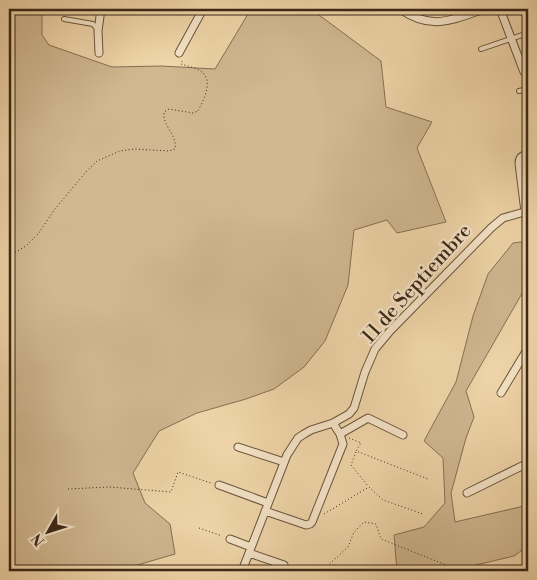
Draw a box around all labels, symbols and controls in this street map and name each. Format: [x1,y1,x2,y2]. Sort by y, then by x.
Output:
street label: 11 de Septiembre [357,219,477,349]
north arrow [22,508,72,558]
text: N [28,530,49,550]

